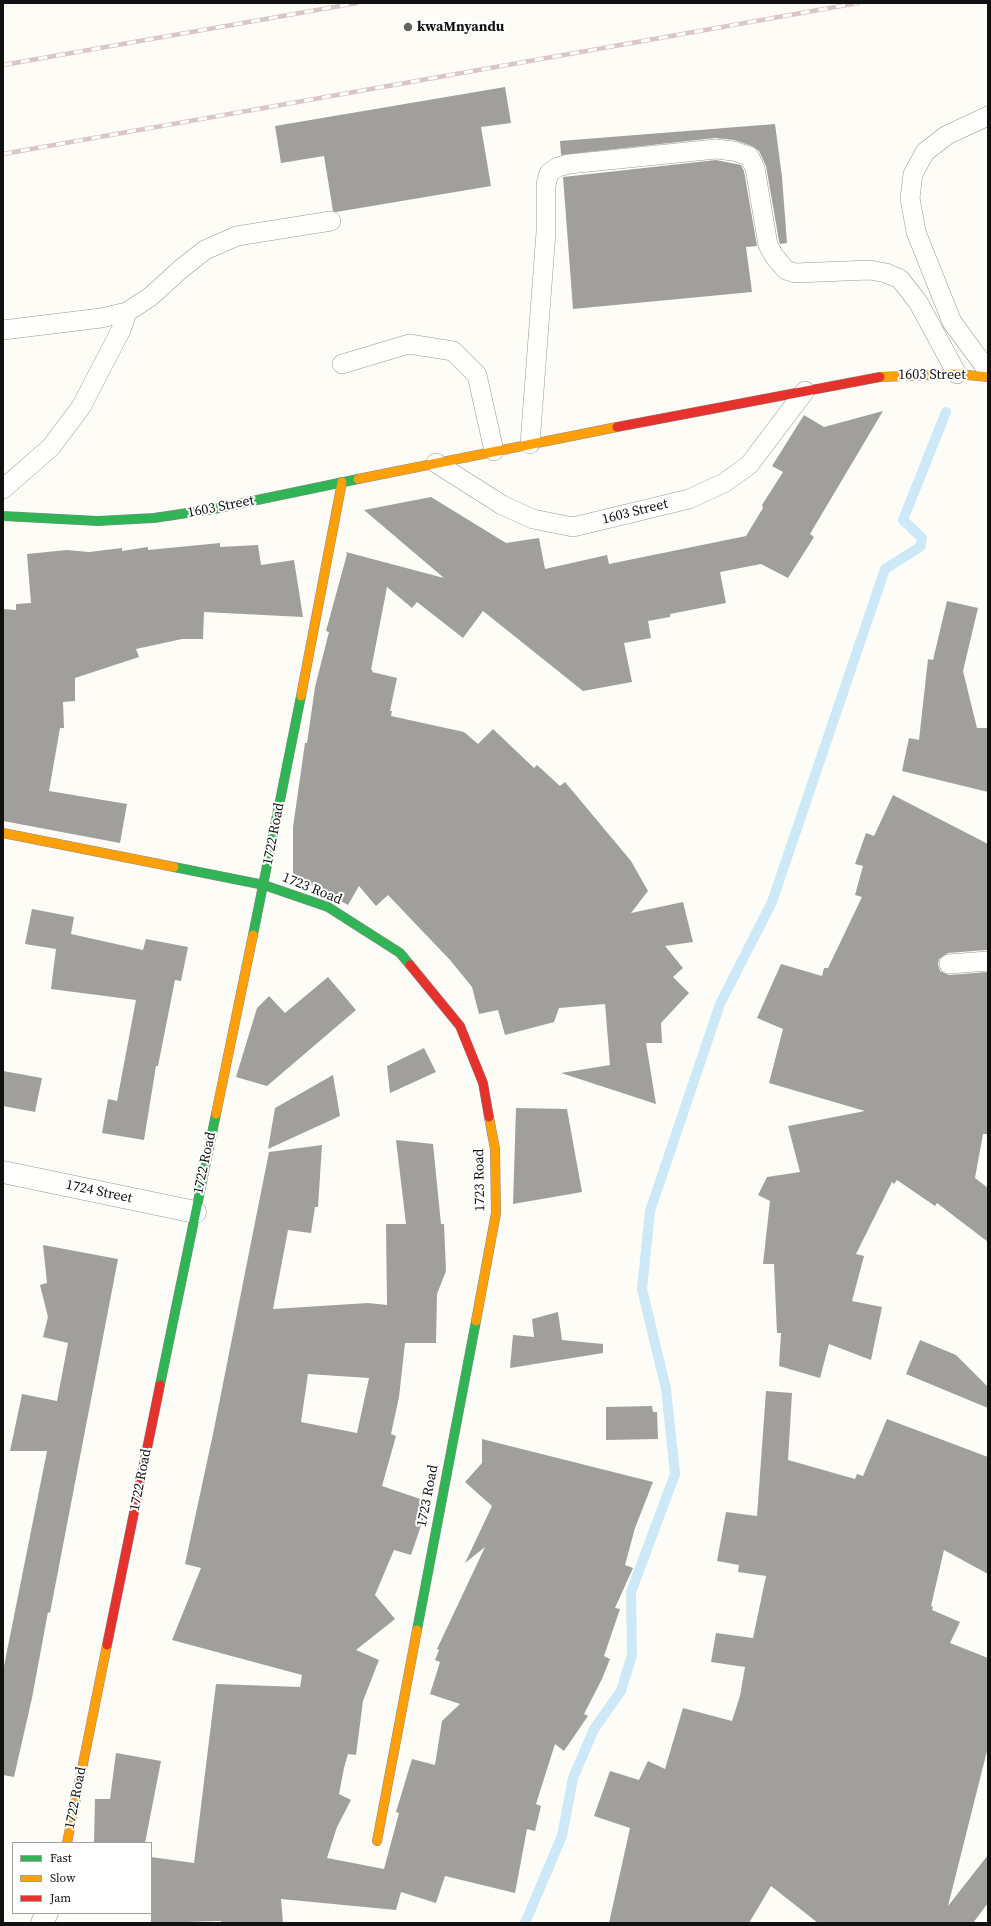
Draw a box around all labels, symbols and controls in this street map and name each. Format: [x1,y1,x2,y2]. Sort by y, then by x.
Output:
place label: kwaMnyandu [417,19,504,35]
marker: kwaMnyandu [402,21,414,33]
street label: 1603 Street [898,367,966,383]
street label: 1603 Street [186,492,256,522]
street label: 1603 Street [600,496,670,528]
street label: 1722 Road [260,801,288,867]
street label: 1723 Road [280,869,344,909]
street label: 1722 Road [190,1130,220,1196]
street label: 1723 Road [471,1148,489,1212]
street label: 1724 Street [64,1177,134,1207]
street label: 1722 Road [127,1447,155,1513]
street label: 1723 Road [414,1463,442,1529]
street label: 1722 Road [62,1765,90,1831]
legend [12,1842,152,1914]
text: Fast [50,1850,72,1866]
text: Slow [50,1870,75,1886]
text: Jam [50,1890,71,1906]

